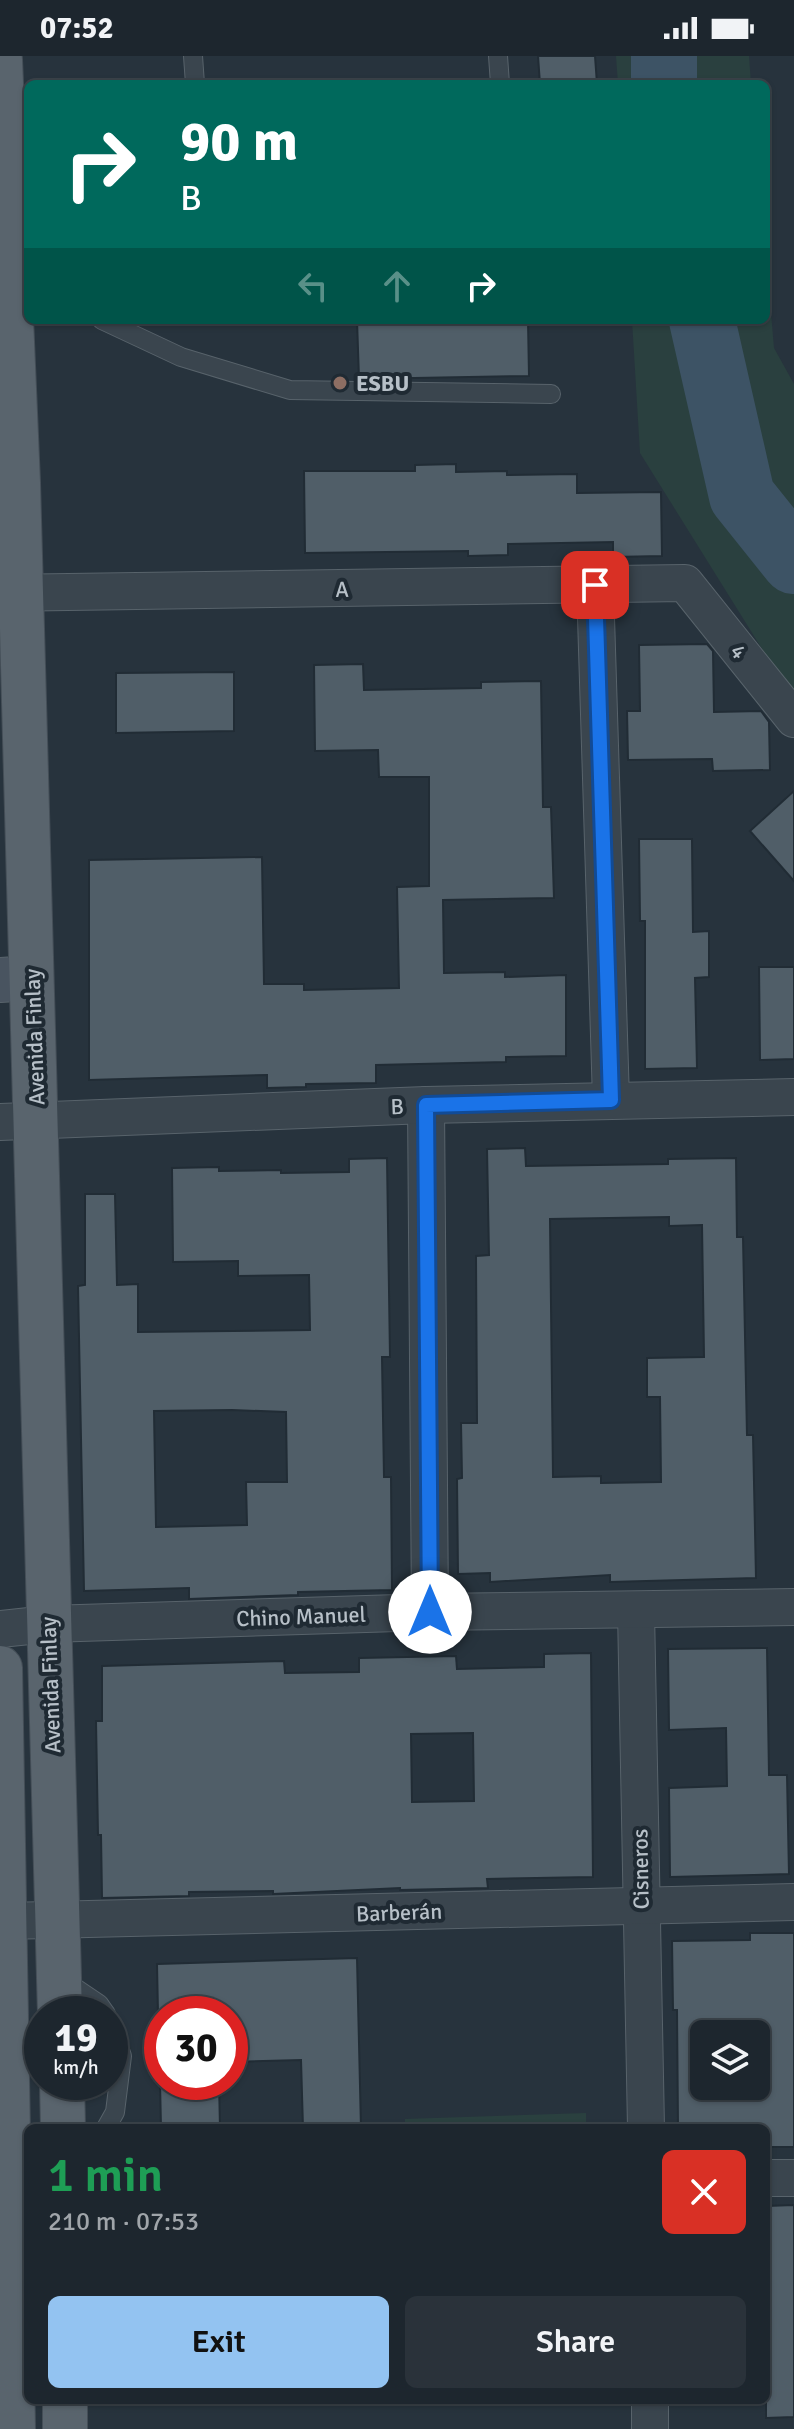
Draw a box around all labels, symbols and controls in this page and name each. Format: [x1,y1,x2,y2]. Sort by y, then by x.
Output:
text: 07:52 [40,10,114,47]
text: 90 m [180,107,298,176]
icon: right [48,112,152,216]
text: B [180,176,202,221]
icon: left [291,264,335,308]
icon: ahead [375,264,419,308]
icon: right [459,264,503,308]
place label: ESBU [356,370,409,397]
marker: ESBU [331,374,349,392]
pin [561,551,629,619]
icon: arrive [573,563,617,607]
street label: A [335,576,350,603]
street label: 4 [724,638,753,665]
street label: Avenida Finlay [19,968,50,1106]
street label: B [390,1093,404,1120]
position arrow [388,1570,472,1654]
street label: Chino Manuel [236,1601,366,1632]
street label: Avenida Finlay [35,1616,66,1754]
street label: Cisneros [626,1828,655,1910]
street label: Barberán [355,1898,443,1927]
speed limit sign: 30 [144,1996,248,2100]
text: 19 [54,2013,98,2063]
map controls [690,2020,770,2100]
button: layers [690,2020,770,2100]
text: km/h [53,2055,99,2080]
text: 1 min [48,2146,163,2205]
button: close [662,2150,746,2234]
text: 210 m · 07:53 [48,2206,199,2238]
button: Exit [48,2296,389,2388]
button: Share [405,2296,746,2388]

